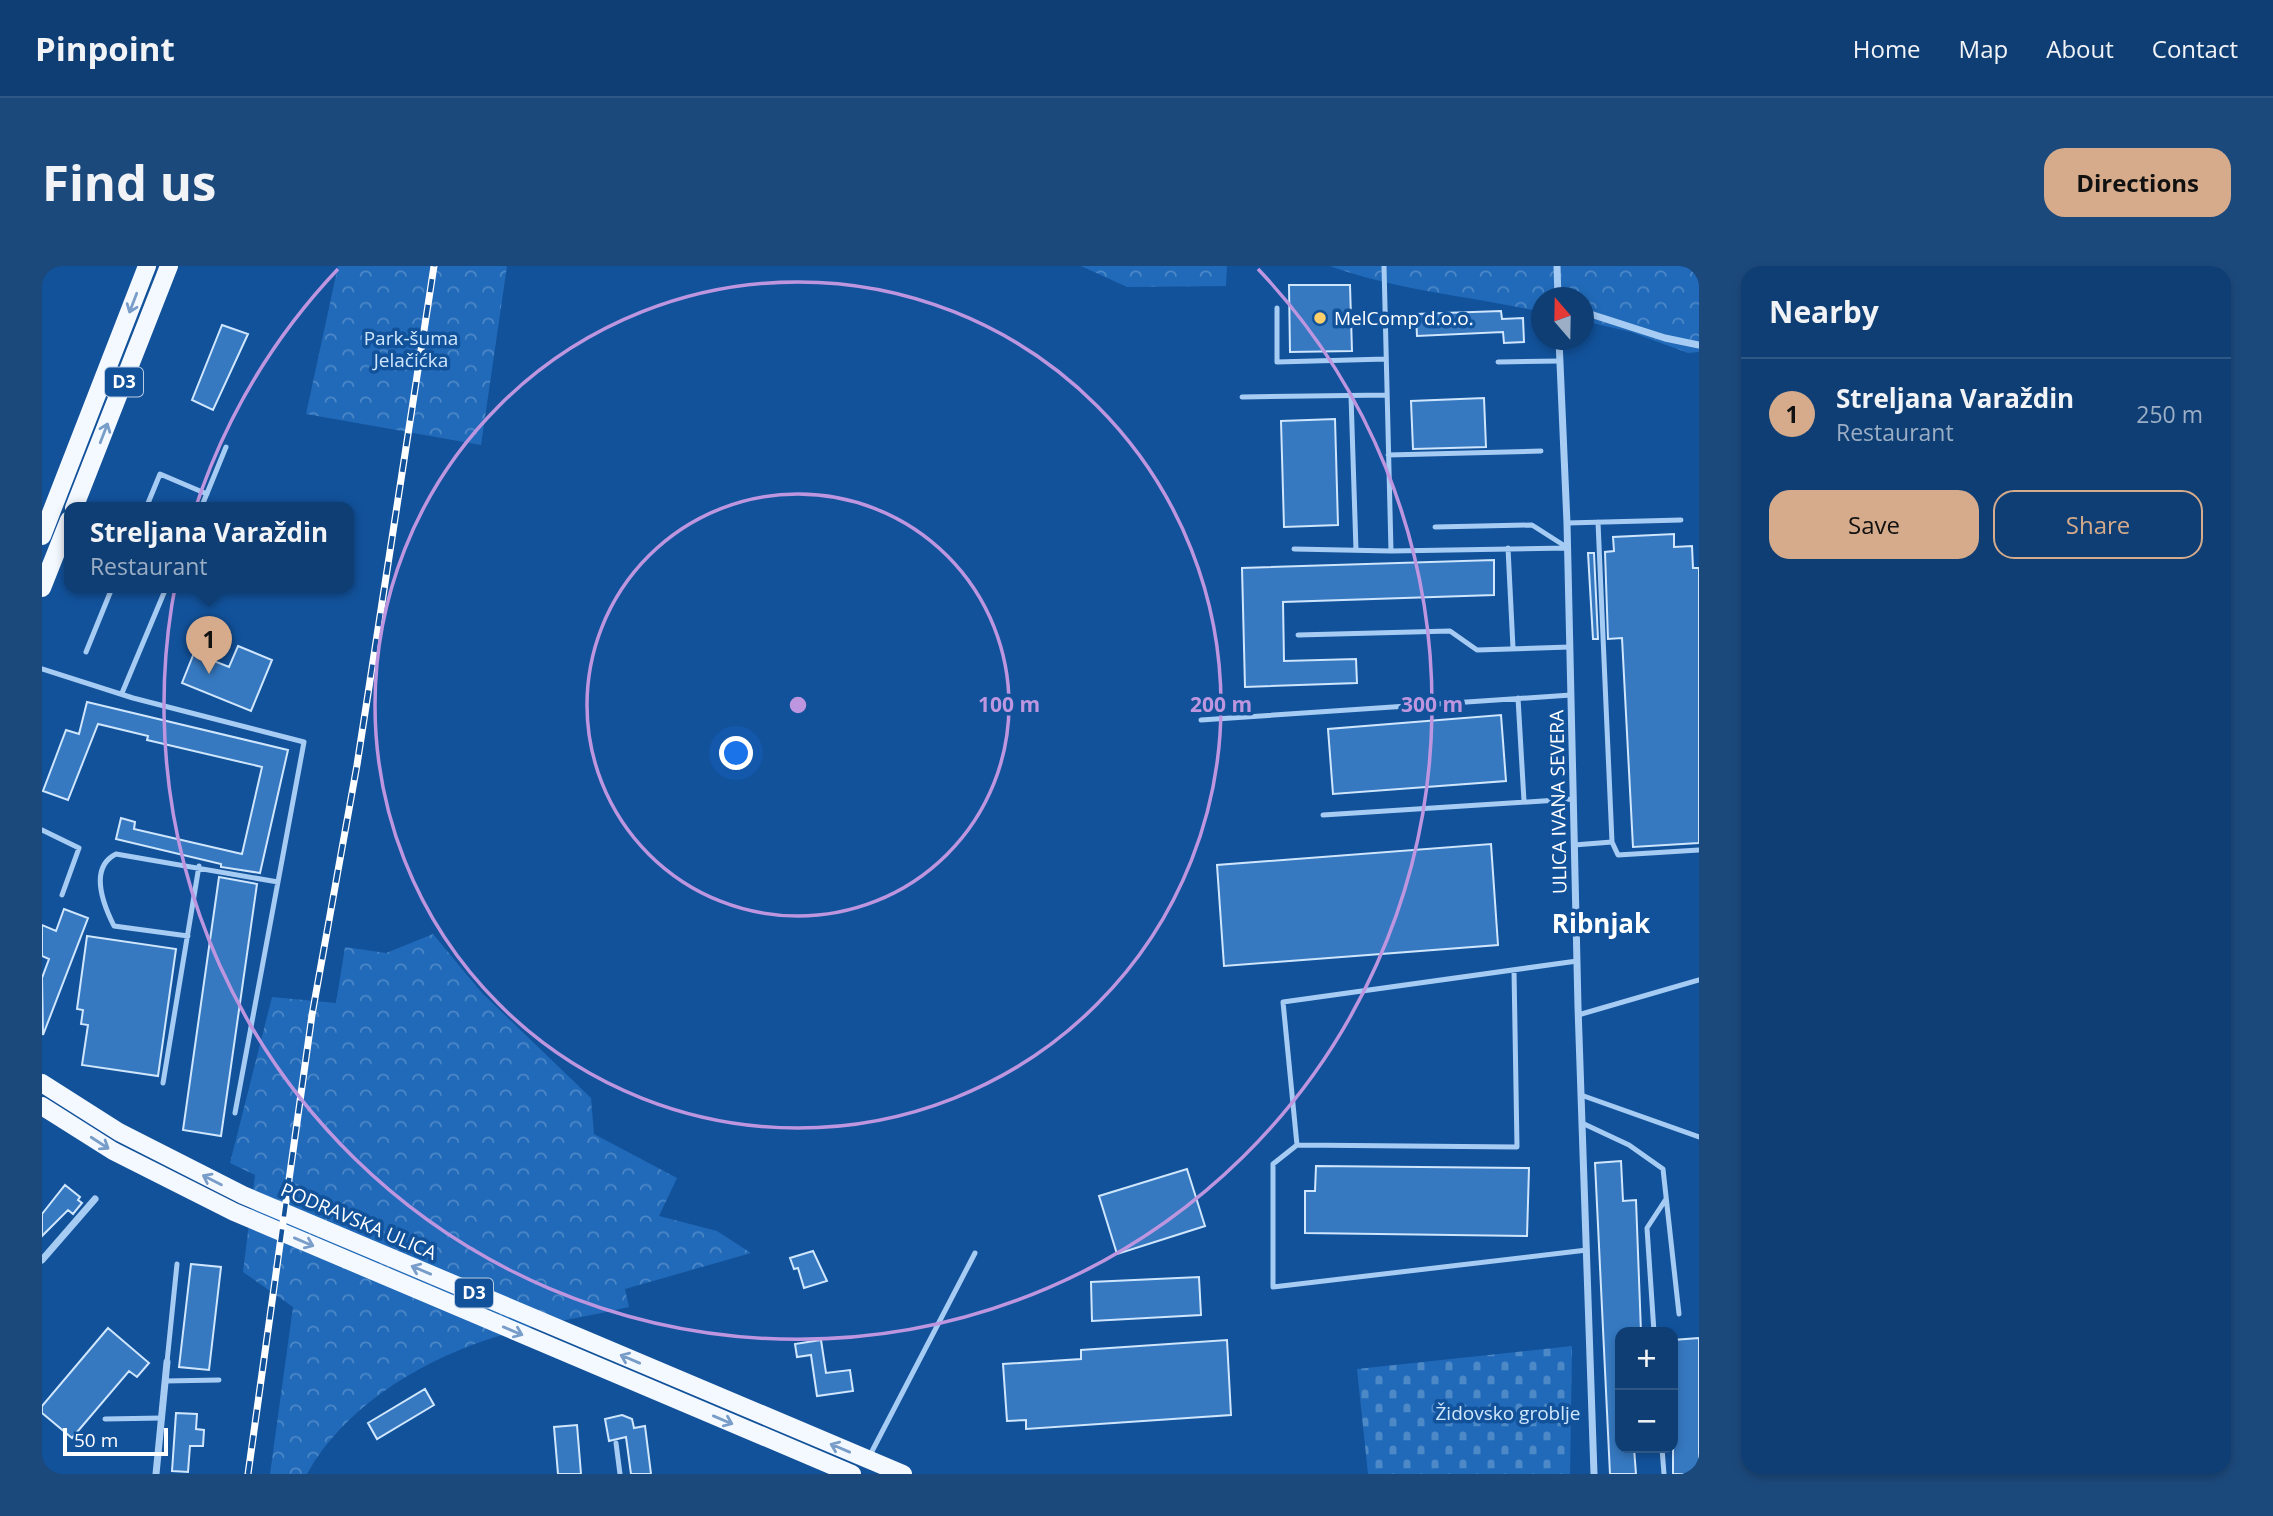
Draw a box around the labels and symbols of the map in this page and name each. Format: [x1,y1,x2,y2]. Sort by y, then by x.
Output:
north arrow [1531,287,1594,350]
one-way arrow [125,291,138,313]
place label: MelComp d.o.o. [1334,305,1474,331]
marker: MelComp d.o.o. [1312,310,1328,326]
park label: Park-šuma Jelačićka [364,325,458,373]
road number: D3 [105,368,143,397]
one-way arrow [98,423,111,445]
pin: 1 [186,616,232,674]
text: 100 m [978,690,1040,718]
text: 200 m [1190,690,1252,718]
text: 300 m [1401,690,1463,718]
centre of rings [786,693,810,717]
street label: ULICA IVANA SEVERA [1543,710,1573,894]
your location [719,736,753,770]
district label: Ribnjak [1552,905,1651,941]
one-way arrow [89,1136,109,1150]
one-way arrow [202,1172,223,1186]
street label: PODRAVSKA ULICA [277,1176,441,1266]
one-way arrow [293,1236,314,1249]
one-way arrow [411,1263,432,1276]
road number: D3 [455,1278,493,1308]
one-way arrow [502,1326,524,1339]
one-way arrow [620,1352,642,1365]
park label: Židovsko groblje [1435,1400,1581,1426]
one-way arrow [712,1414,733,1427]
scale bar [63,1425,168,1457]
one-way arrow [830,1440,851,1453]

